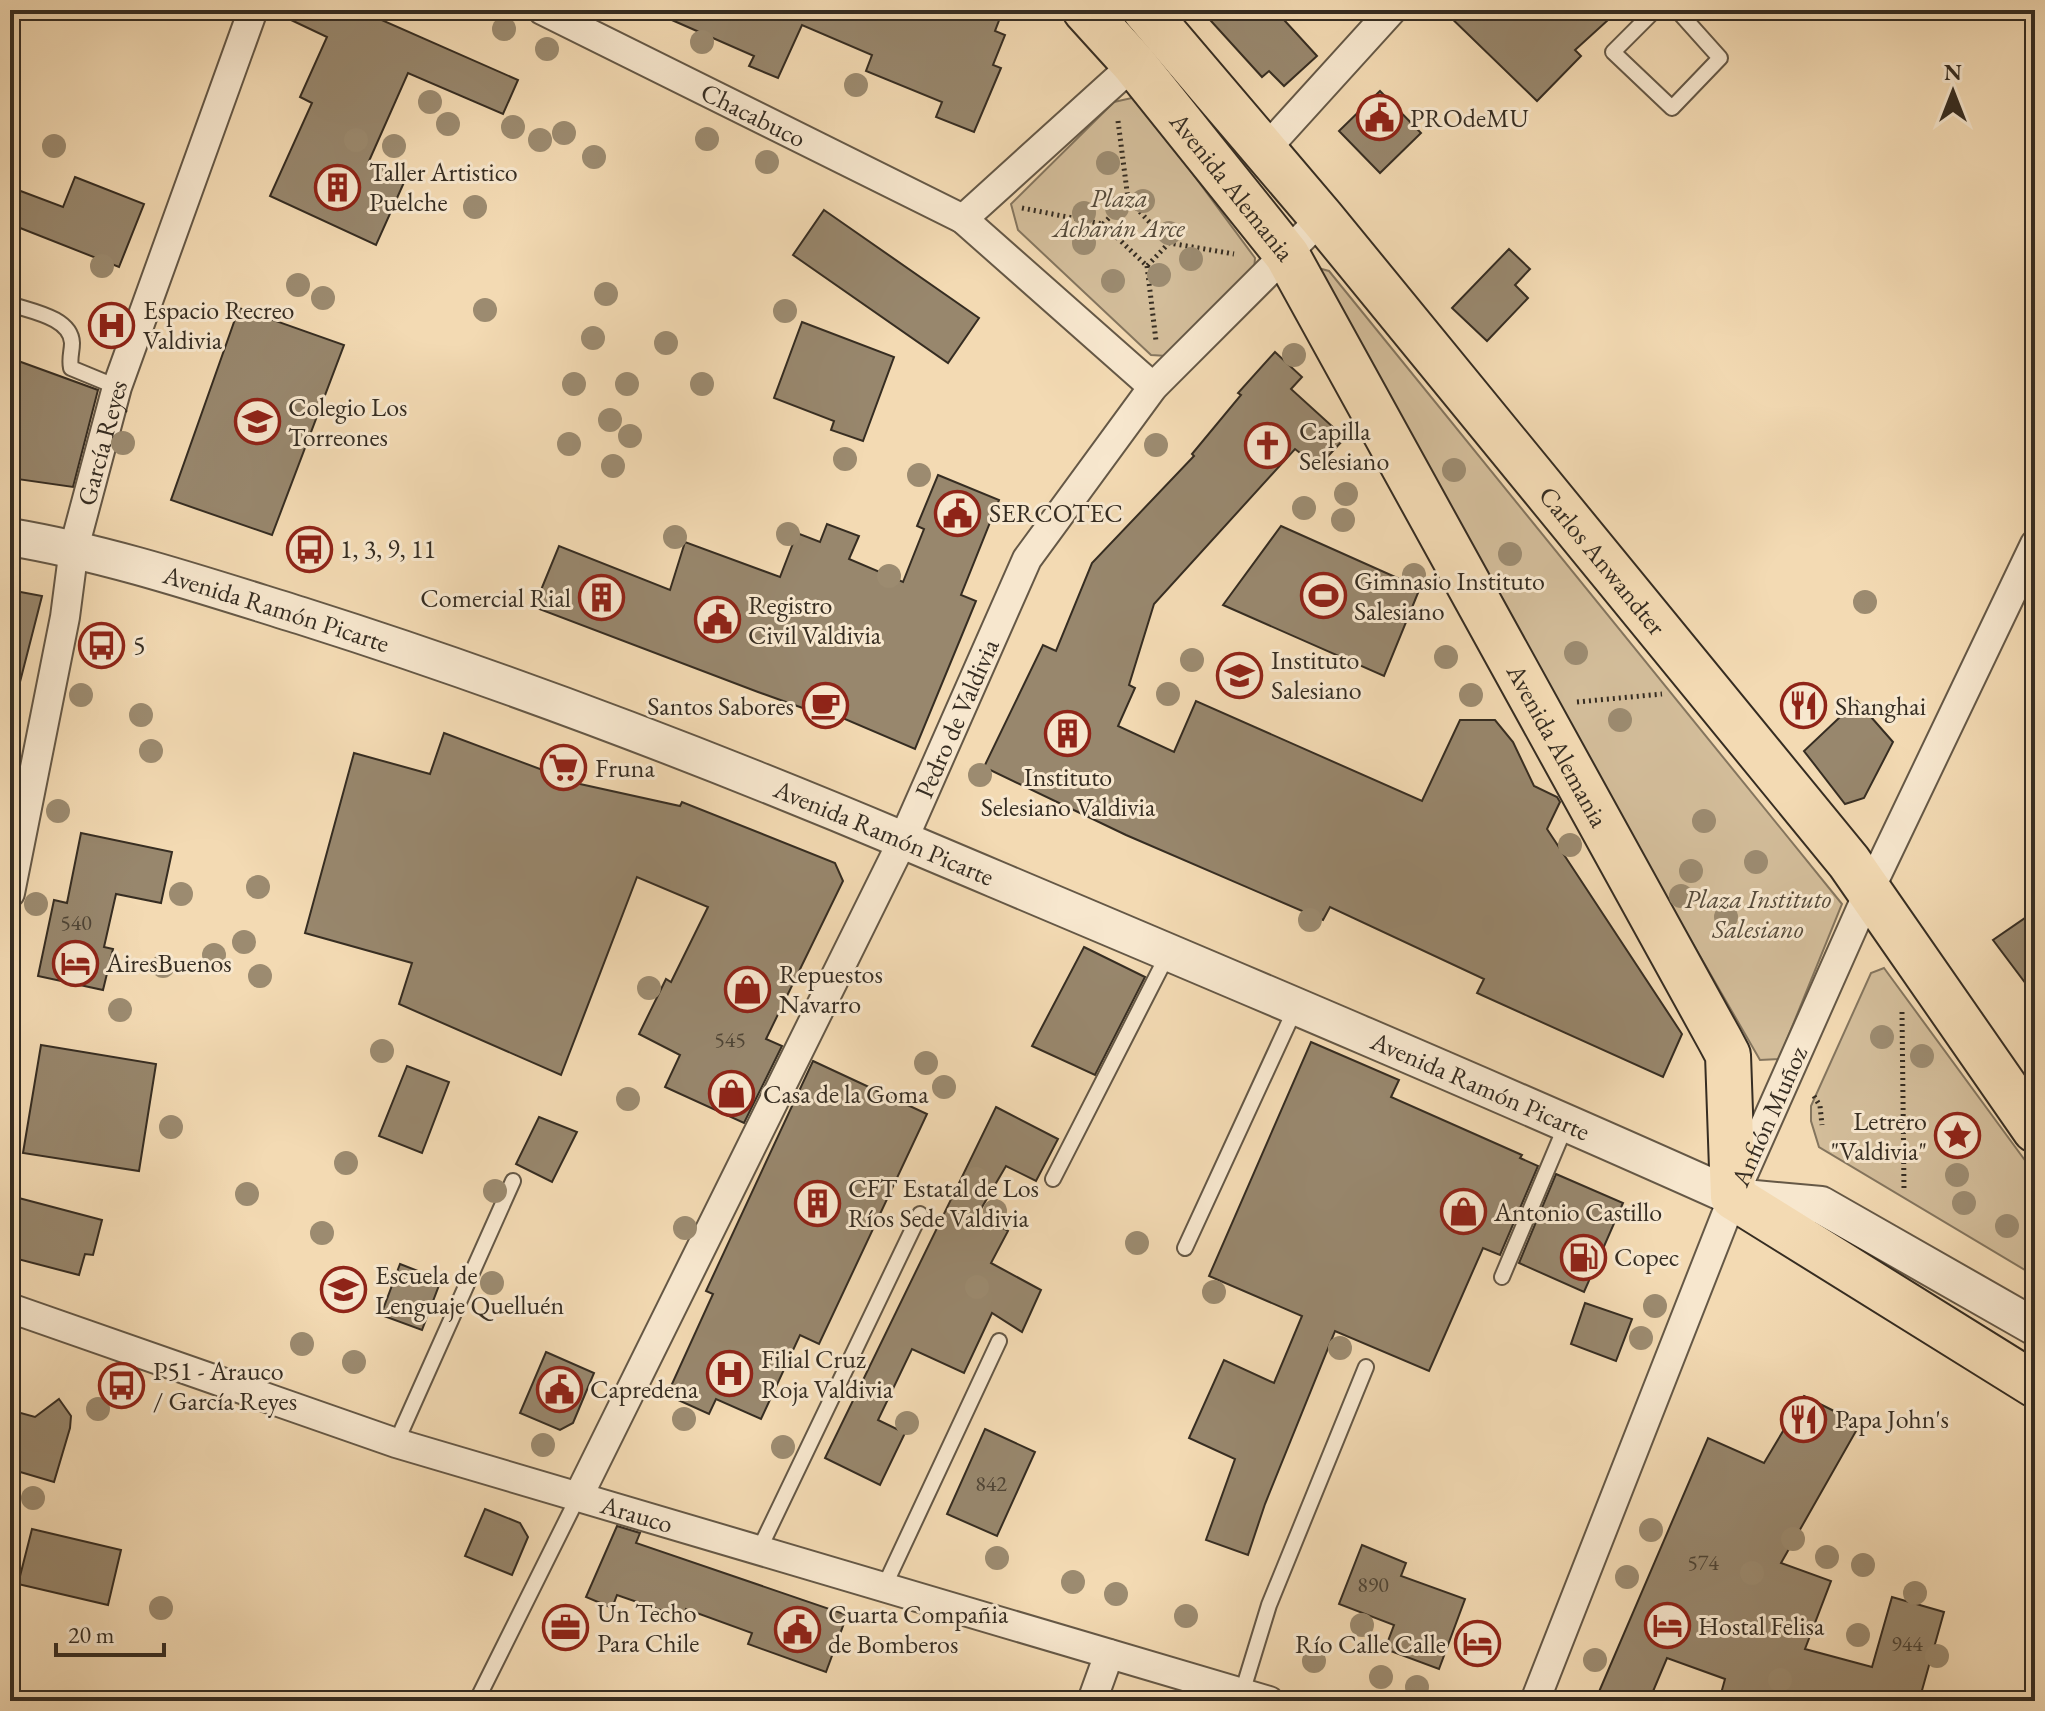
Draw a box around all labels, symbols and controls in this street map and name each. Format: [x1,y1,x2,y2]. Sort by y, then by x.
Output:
north arrow [1913,52,1993,132]
text: N [1944,58,1962,87]
street label: Chacabuco [695,75,811,155]
public building icon: PROdeMU [1355,94,1403,142]
place label: PROdeMU [1410,101,1529,135]
street label: Avenida Alemania [1162,104,1303,269]
place label: Taller Artistico Puelche [369,155,518,219]
building icon: Taller Artistico Puelche [314,163,362,211]
park label: Plaza Acharán Arce [1051,181,1186,245]
place label: Espacio Recreo Valdivia [143,293,294,357]
hospital icon: Espacio Recreo Valdivia [88,301,136,349]
street label: García Reyes [69,375,135,509]
place label: Colegio Los Torreones [288,390,408,454]
school or university icon: Colegio Los Torreones [233,398,281,446]
place label: Capilla Selesiano [1299,414,1389,478]
church icon: Capilla Selesiano [1244,422,1292,470]
street label: Carlos Anwandter [1531,479,1674,643]
public building icon: SERCOTEC [934,489,982,537]
place label: SERCOTEC [989,496,1123,530]
bus stop icon: 1, 3, 9, 11 [285,525,333,573]
place label: 1, 3, 9, 11 [340,532,436,566]
street label: Avenida Ramón Picarte [158,557,394,660]
place label: Gimnasio Instituto Salesiano [1354,564,1545,628]
sports icon: Gimnasio Instituto Salesiano [1299,572,1347,620]
building icon: Comercial Rial [578,574,626,622]
place label: Comercial Rial [420,581,571,615]
place label: Registro Civil Valdivia [748,588,882,652]
public building icon: Registro Civil Valdivia [693,596,741,644]
bus stop icon: 5 [78,621,126,669]
place label: 5 [133,628,145,662]
street label: Pedro de Valdivia [907,633,1007,803]
place label: Instituto Salesiano [1271,643,1362,707]
school or university icon: Instituto Salesiano [1216,651,1264,699]
street label: Avenida Alemania [1498,657,1617,834]
cafe icon: Santos Sabores [801,682,849,730]
restaurant icon: Shanghai [1780,682,1828,730]
place label: Santos Sabores [647,689,794,723]
place label: Shanghai [1835,689,1926,723]
building icon: Instituto Selesiano Valdivia [1044,710,1092,758]
supermarket icon: Fruna [540,744,588,792]
place label: Fruna [595,751,655,785]
place label: Instituto Selesiano Valdivia [981,760,1156,824]
street label: Avenida Ramón Picarte [768,771,999,894]
park label: Plaza Instituto Salesiano [1685,882,1831,946]
house number: 540 [60,908,92,937]
hotel icon: AiresBuenos [51,939,99,987]
place label: AiresBuenos [105,946,232,980]
place label: Repuestos Navarro [779,957,883,1021]
shop icon: Repuestos Navarro [724,965,772,1013]
street label: Avenida Ramón Picarte [1365,1023,1595,1148]
house number: 545 [714,1025,746,1054]
street label: Anfión Muñoz [1723,1040,1815,1193]
shop icon: Casa de la Goma [708,1070,756,1118]
place label: Casa de la Goma [763,1077,929,1111]
place label: Letrero "Valdivia" [1831,1104,1927,1168]
place icon: Letrero "Valdivia" [1934,1112,1982,1160]
place label: CFT Estatal de Los Ríos Sede Valdivia [848,1171,1039,1235]
building icon: CFT Estatal de Los Ríos Sede Valdivia [793,1179,841,1227]
shop icon: Antonio Castillo [1439,1188,1487,1236]
place label: Antonio Castillo [1493,1195,1662,1229]
fuel station icon: Copec [1559,1233,1607,1281]
place label: Copec [1614,1240,1679,1274]
place label: Escuela de Lenguaje Quelluén [375,1258,564,1322]
school or university icon: Escuela de Lenguaje Quelluén [320,1266,368,1314]
place label: Filial Cruz Roja Valdivia [761,1342,894,1406]
hospital icon: Filial Cruz Roja Valdivia [706,1350,754,1398]
place label: P51 - Arauco / García Reyes [153,1354,297,1418]
bus stop icon: P51 - Arauco / García Reyes [98,1362,146,1410]
public building icon: Capredena [535,1365,583,1413]
place label: Capredena [590,1372,699,1406]
restaurant icon: Papa John's [1780,1395,1828,1443]
place label: Papa John's [1835,1402,1949,1436]
house number: 842 [975,1469,1007,1498]
street label: Arauco [596,1487,677,1541]
house number: 574 [1687,1548,1719,1577]
house number: 890 [1357,1570,1389,1599]
place label: Un Techo Para Chile [597,1596,699,1660]
place label: Cuarta Compañia de Bomberos [828,1597,1009,1661]
hotel icon: Hostal Felisa [1643,1602,1691,1650]
office icon: Un Techo Para Chile [542,1604,590,1652]
public building icon: Cuarta Compañia de Bomberos [773,1605,821,1653]
scale bar [56,1607,164,1657]
place label: Hostal Felisa [1698,1609,1825,1643]
text: 20 m [68,1619,115,1650]
hotel icon: Río Calle Calle [1453,1620,1501,1668]
place label: Río Calle Calle [1295,1627,1446,1661]
house number: 944 [1891,1629,1923,1658]

